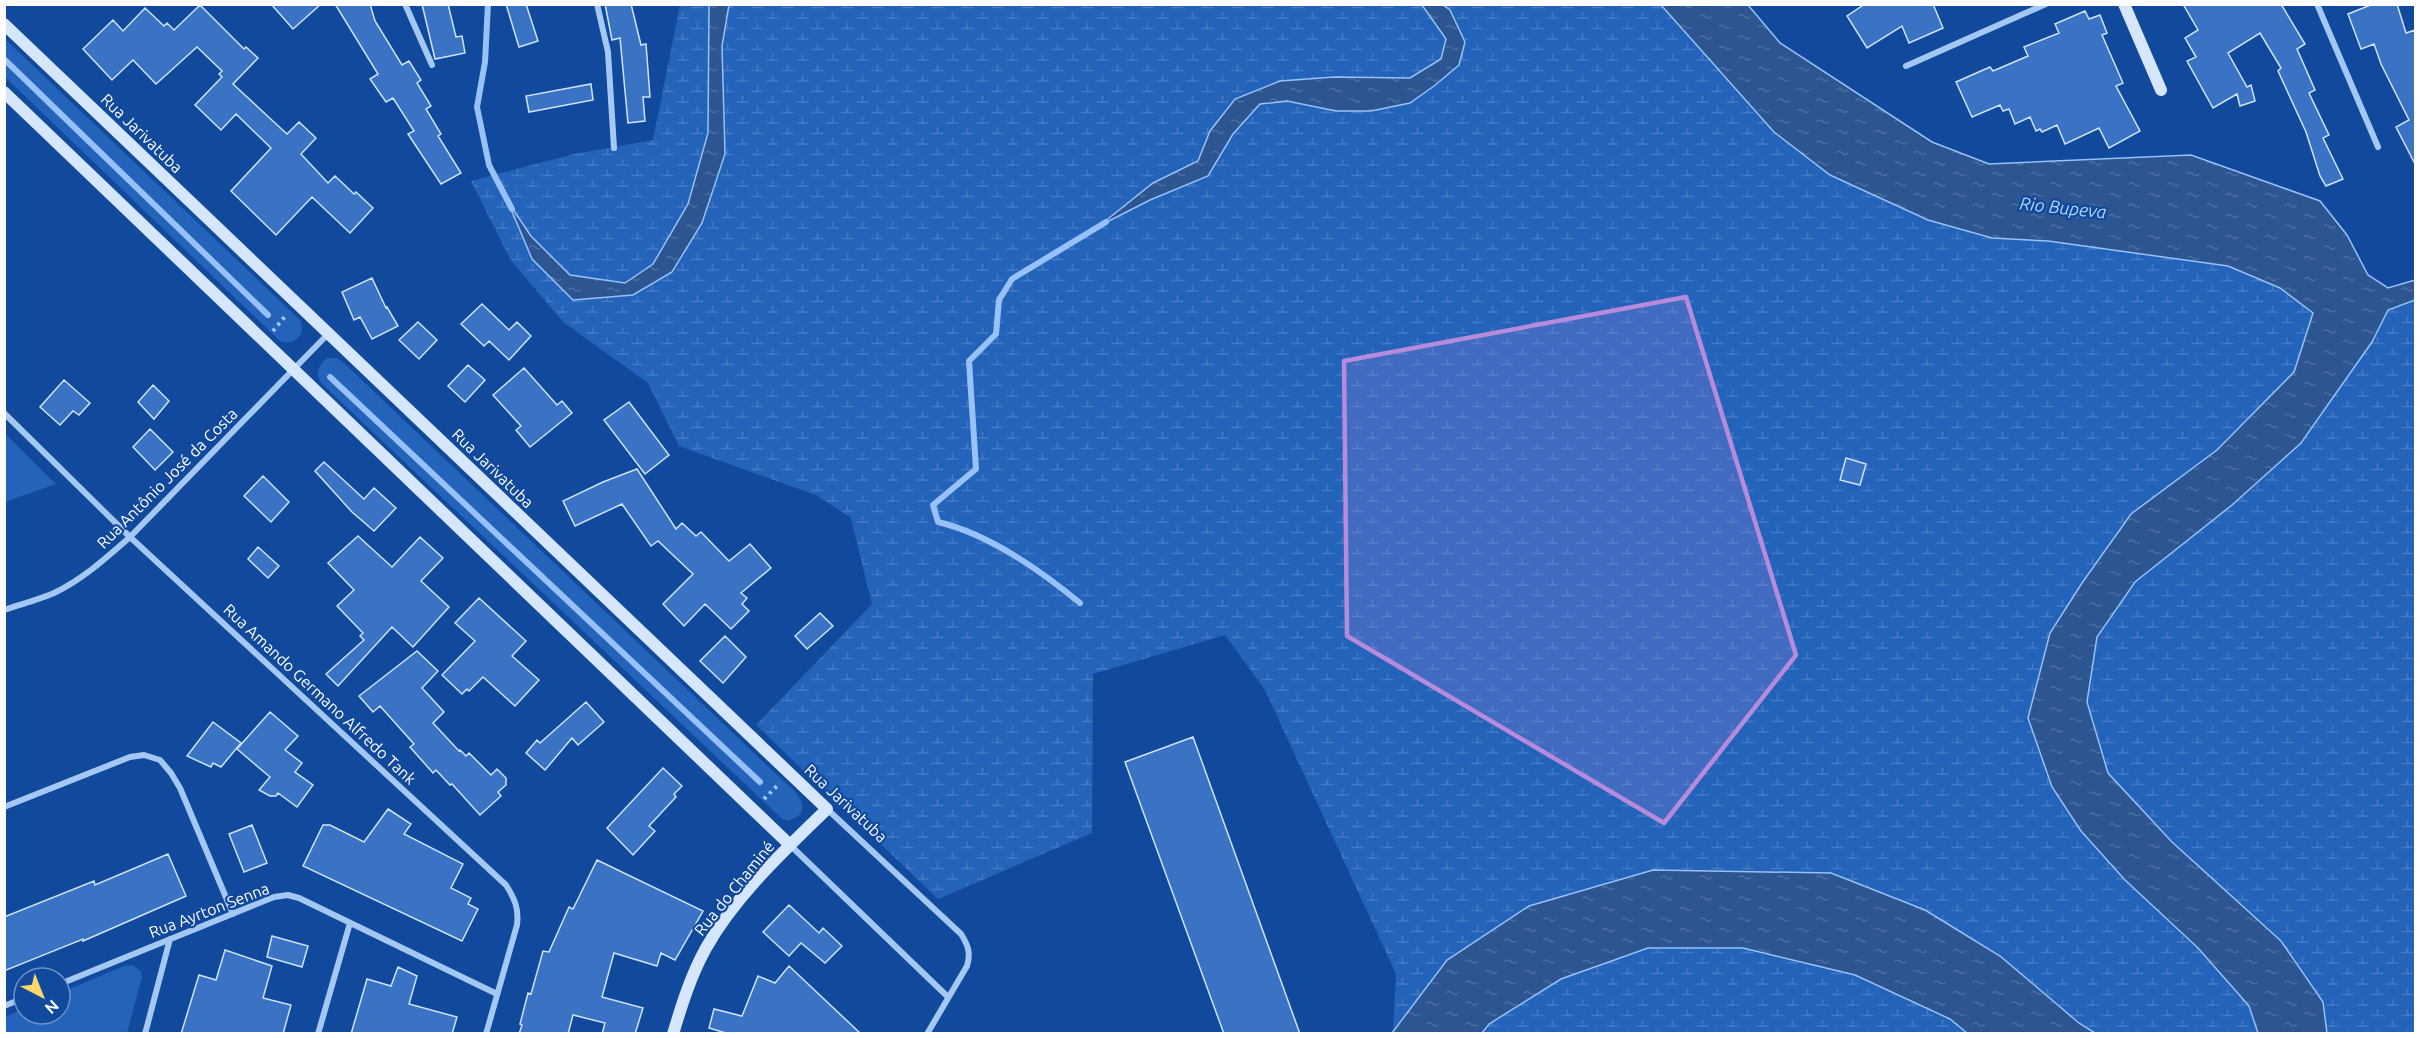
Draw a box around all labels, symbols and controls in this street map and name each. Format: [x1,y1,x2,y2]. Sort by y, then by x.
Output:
street label: Rua Jarivatuba [98,90,186,176]
water label: Rio Bupeva [2019,192,2108,222]
street label: Rua Antônio José da Costa [93,404,241,552]
street label: Rua Jarivatuba [449,425,537,511]
street label: Rua Amando Germano Alfredo Tank [220,600,420,788]
street label: Rua Jarivatuba [801,760,891,846]
street label: Rua do Chaminé [690,837,778,939]
street label: Rua Ayrton Senna [146,879,272,941]
north arrow [12,966,72,1026]
text: N [42,996,62,1018]

